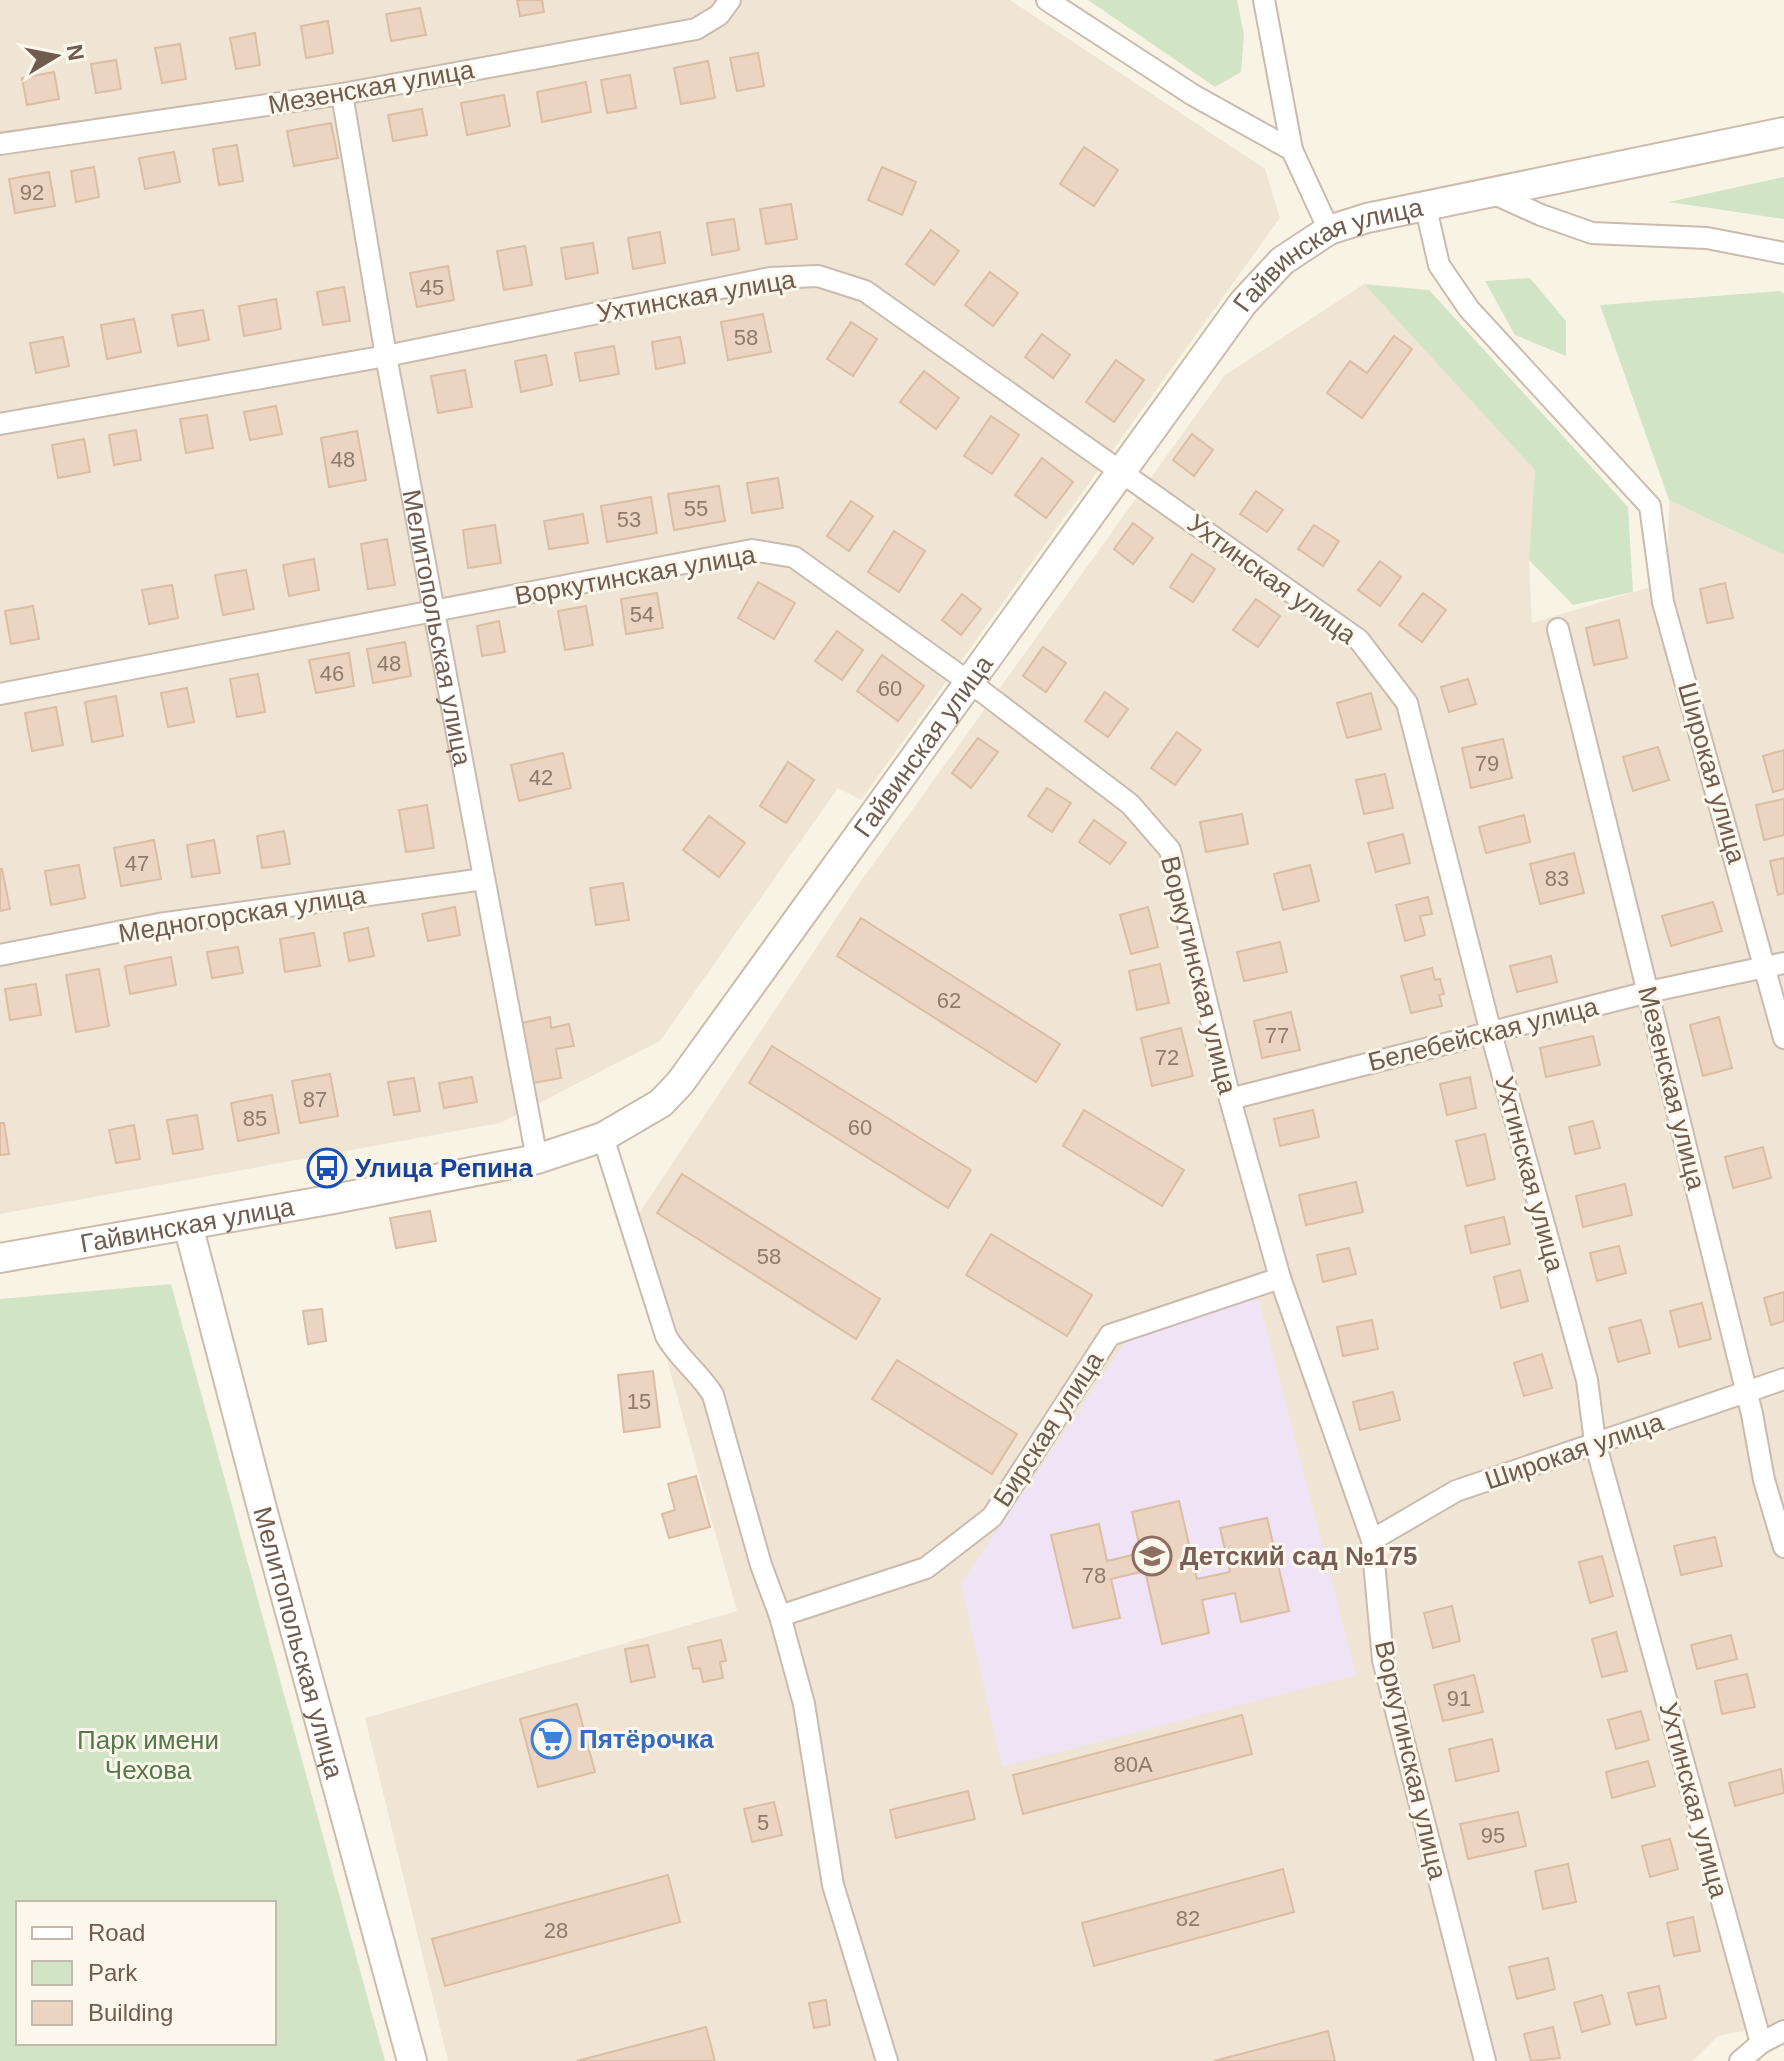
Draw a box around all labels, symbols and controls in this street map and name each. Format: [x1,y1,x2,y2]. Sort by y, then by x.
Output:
north arrow [16,16,96,96]
text: N [62,43,89,63]
street label: Мезенская улица [266,54,477,120]
house number: 92 [20,180,44,205]
street label: Гайвинская улица [1227,192,1426,317]
street label: Ухтинская улица [594,264,798,328]
house number: 45 [420,275,444,300]
house number: 58 [734,325,758,350]
house number: 48 [331,447,355,472]
street label: Мелитопольская улица [396,487,478,769]
house number: 55 [684,496,708,521]
house number: 53 [617,507,641,532]
street label: Ухтинская улица [1182,508,1363,651]
street label: Воркутинская улица [512,539,758,611]
house number: 54 [630,602,654,627]
street label: Гайвинская улица [848,649,999,843]
house number: 48 [377,651,401,676]
house number: 46 [320,661,344,686]
house number: 60 [878,676,902,701]
street label: Широкая улица [1672,679,1752,867]
house number: 79 [1475,751,1499,776]
house number: 42 [529,765,553,790]
house number: 47 [125,851,149,876]
street label: Воркутинская улица [1155,853,1243,1097]
house number: 83 [1545,866,1569,891]
street label: Медногорская улица [116,880,368,948]
street label: Мезенская улица [1632,983,1712,1193]
house number: 62 [937,988,961,1013]
street label: Белебейская улица [1365,991,1602,1077]
house number: 77 [1265,1023,1289,1048]
house number: 72 [1155,1045,1179,1070]
street label: Ухтинская улица [1489,1073,1571,1275]
house number: 87 [303,1087,327,1112]
house number: 85 [243,1106,267,1131]
house number: 60 [848,1115,872,1140]
bus stop icon: Улица Репина [306,1147,348,1189]
place label: Улица Репина [355,1153,534,1183]
street label: Гайвинская улица [78,1191,297,1259]
house number: 58 [757,1244,781,1269]
street label: Бирская улица [987,1346,1109,1512]
house number: 15 [627,1389,651,1414]
street label: Широкая улица [1481,1406,1668,1496]
street label: Мелитопольская улица [247,1503,350,1782]
school or university icon: Детский сад №175 [1131,1535,1173,1577]
place label: Детский сад №175 [1180,1541,1417,1571]
house number: 78 [1082,1563,1106,1588]
street label: Воркутинская улица [1369,1638,1453,1883]
house number: 91 [1447,1686,1471,1711]
street label: Ухтинская улица [1653,1699,1735,1901]
supermarket icon: Пятёрочка [530,1718,572,1760]
place label: Пятёрочка [579,1724,714,1754]
park label: Парк имени Чехова [77,1725,219,1785]
house number: 80А [1113,1752,1153,1777]
house number: 5 [757,1810,769,1835]
house number: 95 [1481,1823,1505,1848]
legend [16,1901,276,2045]
house number: 82 [1176,1906,1200,1931]
house number: 28 [544,1918,568,1943]
text: Road [88,1919,145,1946]
text: Park [88,1959,138,1986]
text: Building [88,1999,173,2026]

